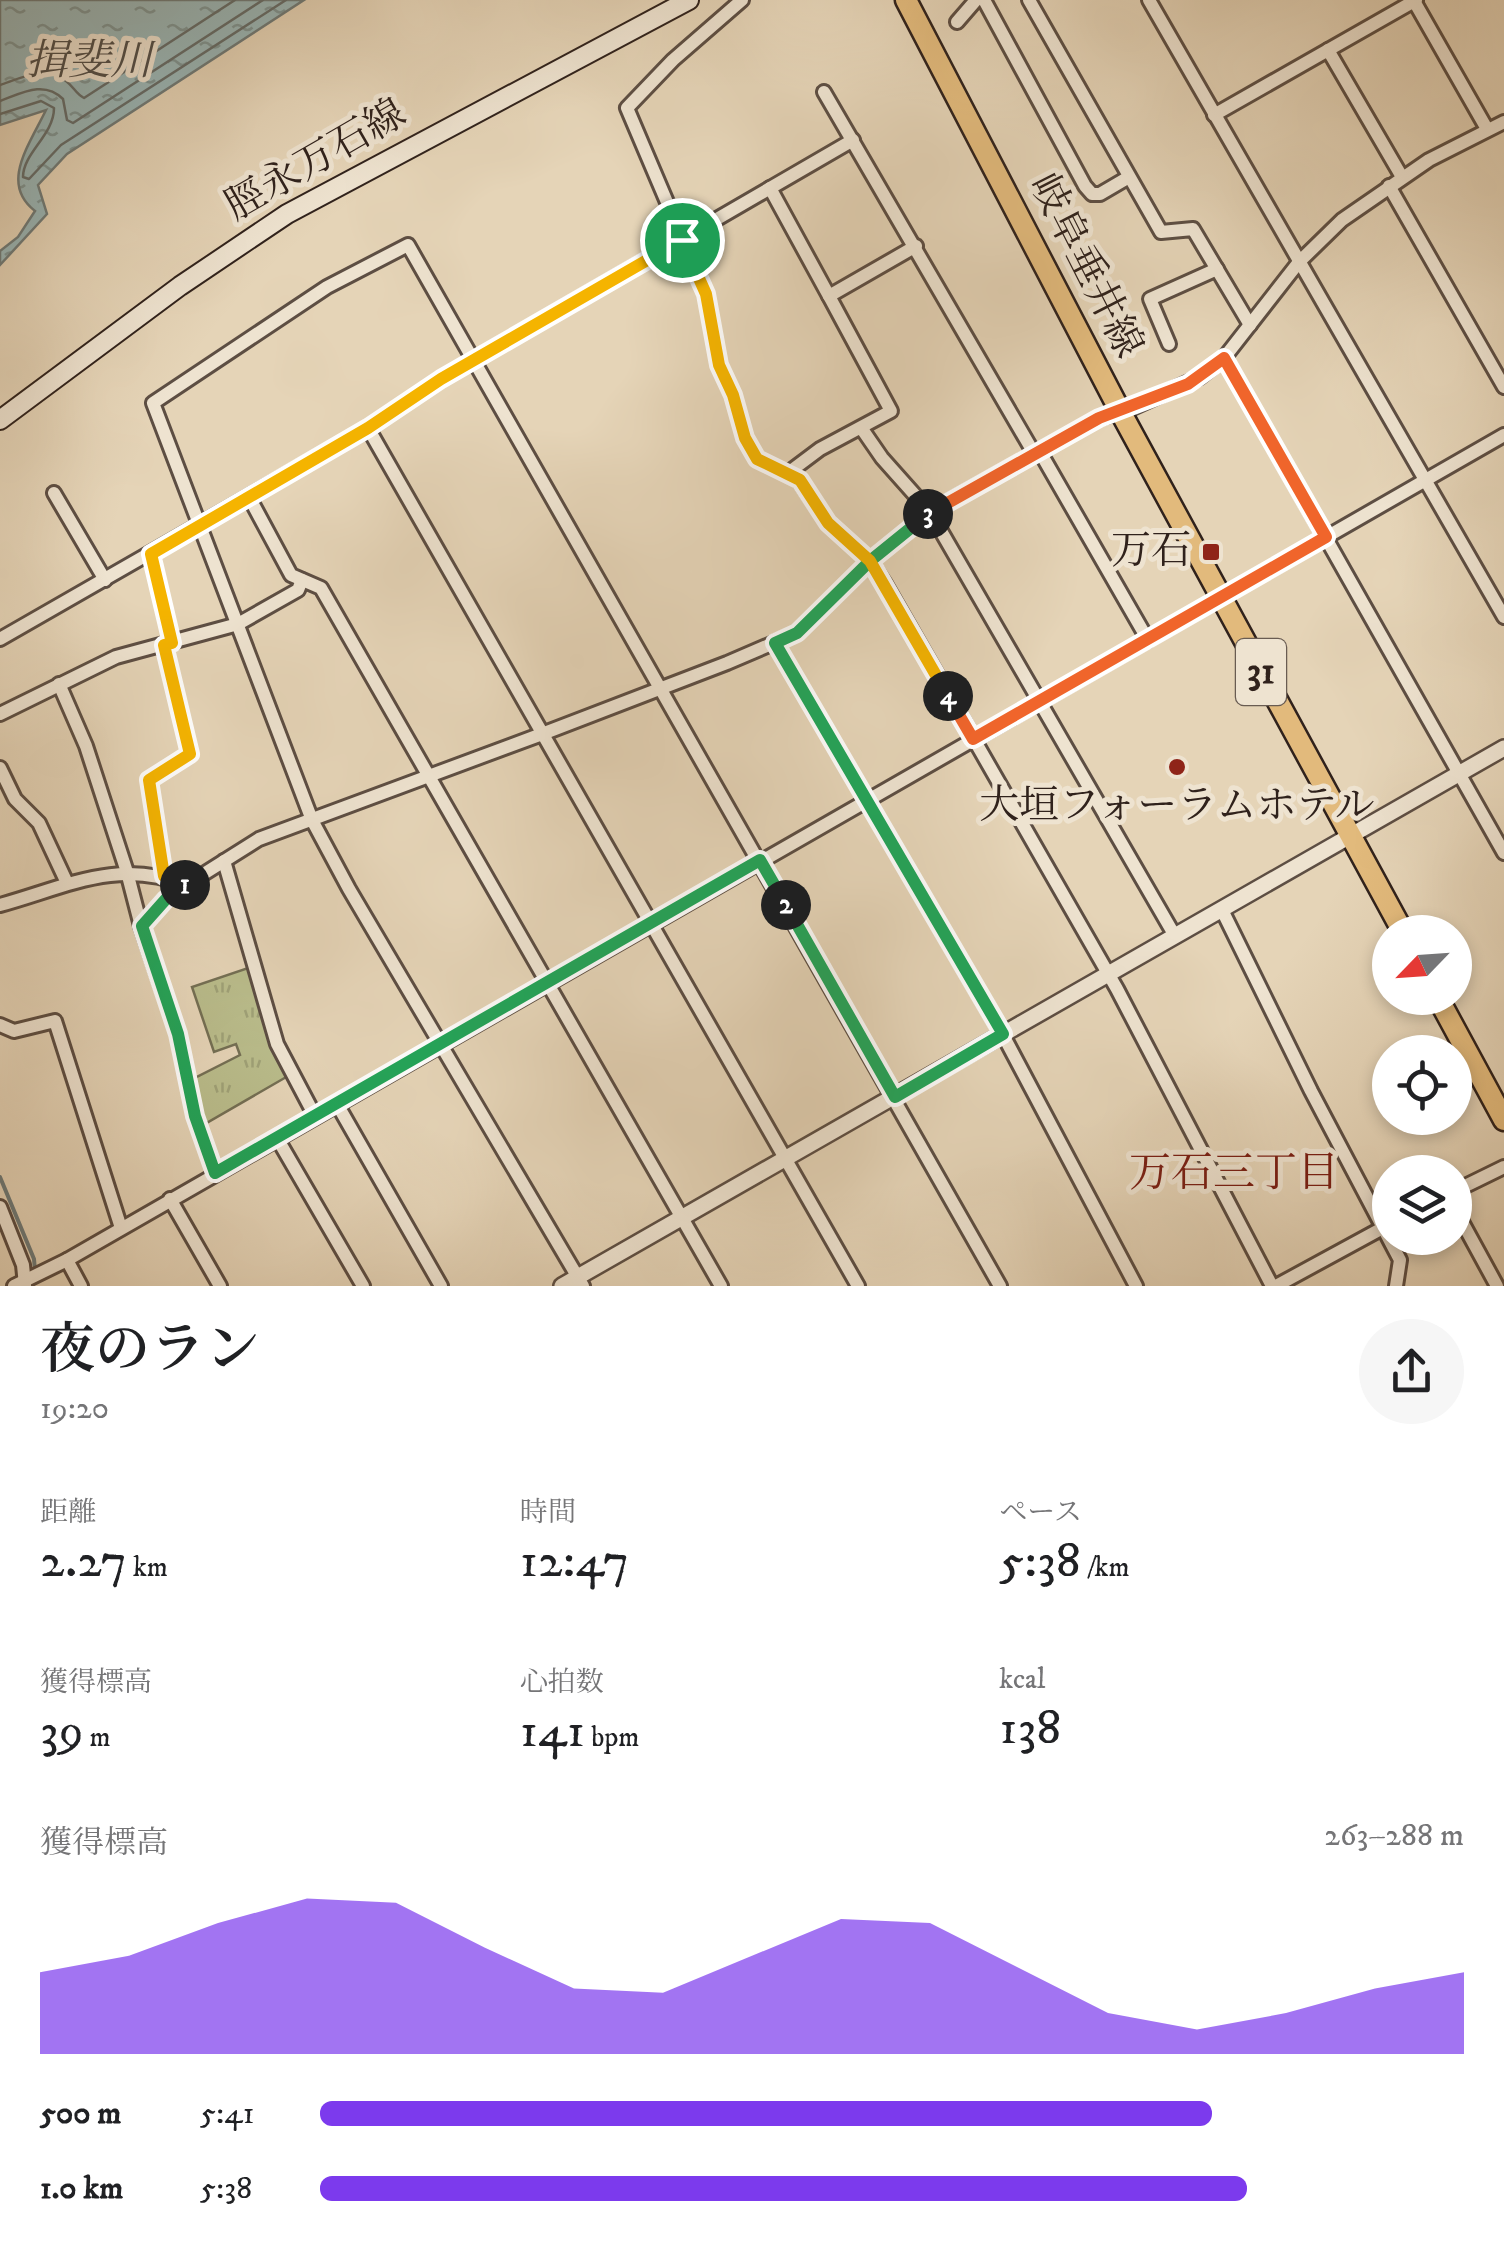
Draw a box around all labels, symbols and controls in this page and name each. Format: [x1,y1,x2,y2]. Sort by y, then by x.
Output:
water label: 揖斐川 [26,36,156,88]
street label: 脛永万石線 [217,89,415,233]
street label: 岐阜垂井線 [1017,166,1153,366]
pin [640,198,725,283]
icon: arrive [655,213,710,268]
pin: 3 [903,489,953,539]
text: 3 [923,496,933,531]
place label: 万石 [1111,527,1191,577]
marker: 万石 [1200,541,1222,563]
road number: 31 [1236,639,1286,705]
pin: 4 [923,671,973,721]
text: 4 [940,678,956,713]
marker: 大垣フォーラムホテル [1166,756,1188,778]
place label: 大垣フォーラムホテル [979,782,1375,832]
pin: 1 [160,860,210,910]
text: 1 [180,867,190,902]
pin: 2 [761,880,811,930]
text: 2 [779,887,793,922]
north arrow [1372,915,1472,1015]
map controls [1372,915,1472,1255]
button: locate [1372,1035,1472,1135]
district label: 万石三丁目 [1129,1148,1339,1200]
button: layers [1372,1155,1472,1255]
text: 夜のラン [40,1317,260,1386]
button: share [1359,1319,1464,1424]
text: 19:20 [40,1389,109,1429]
text: 距離 [40,1495,96,1530]
text: 時間 [520,1495,576,1530]
text: ペース [999,1495,1082,1530]
text: 2.27 [40,1530,127,1593]
text: 12:47 [520,1530,629,1593]
text: 5:38 [999,1530,1081,1593]
text: km [127,1550,168,1585]
text: /km [1081,1550,1129,1585]
text: kcal [999,1662,1045,1697]
text: 獲得標高 [40,1665,152,1700]
text: 心拍数 [520,1665,604,1700]
text: 138 [999,1697,1061,1760]
text: 39 [40,1700,84,1763]
text: 141 [520,1700,585,1763]
text: m [84,1720,111,1755]
text: bpm [585,1720,639,1755]
text: 263–288 m [1324,1816,1464,1856]
text: 獲得標高 [40,1824,168,1864]
text: 500 m [40,2094,121,2134]
text: 5:41 [200,2094,254,2134]
text: 1.0 km [40,2169,123,2209]
text: 5:38 [200,2169,252,2209]

